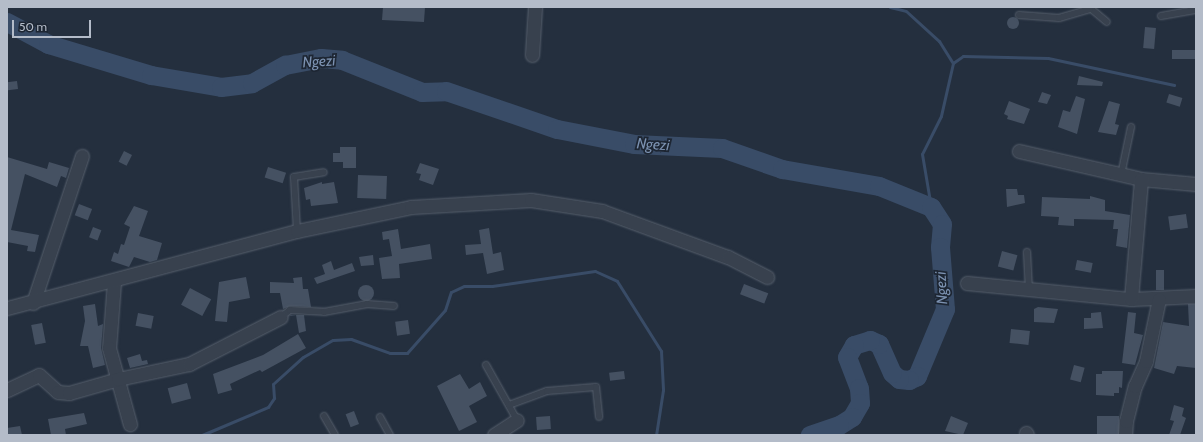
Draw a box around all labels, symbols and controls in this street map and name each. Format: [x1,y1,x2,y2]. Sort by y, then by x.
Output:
scale bar [14,12,93,38]
text: 50 m [19,19,47,34]
water label: Ngezi [302,52,336,72]
water label: Ngezi [636,135,670,155]
water label: Ngezi [932,271,952,305]

